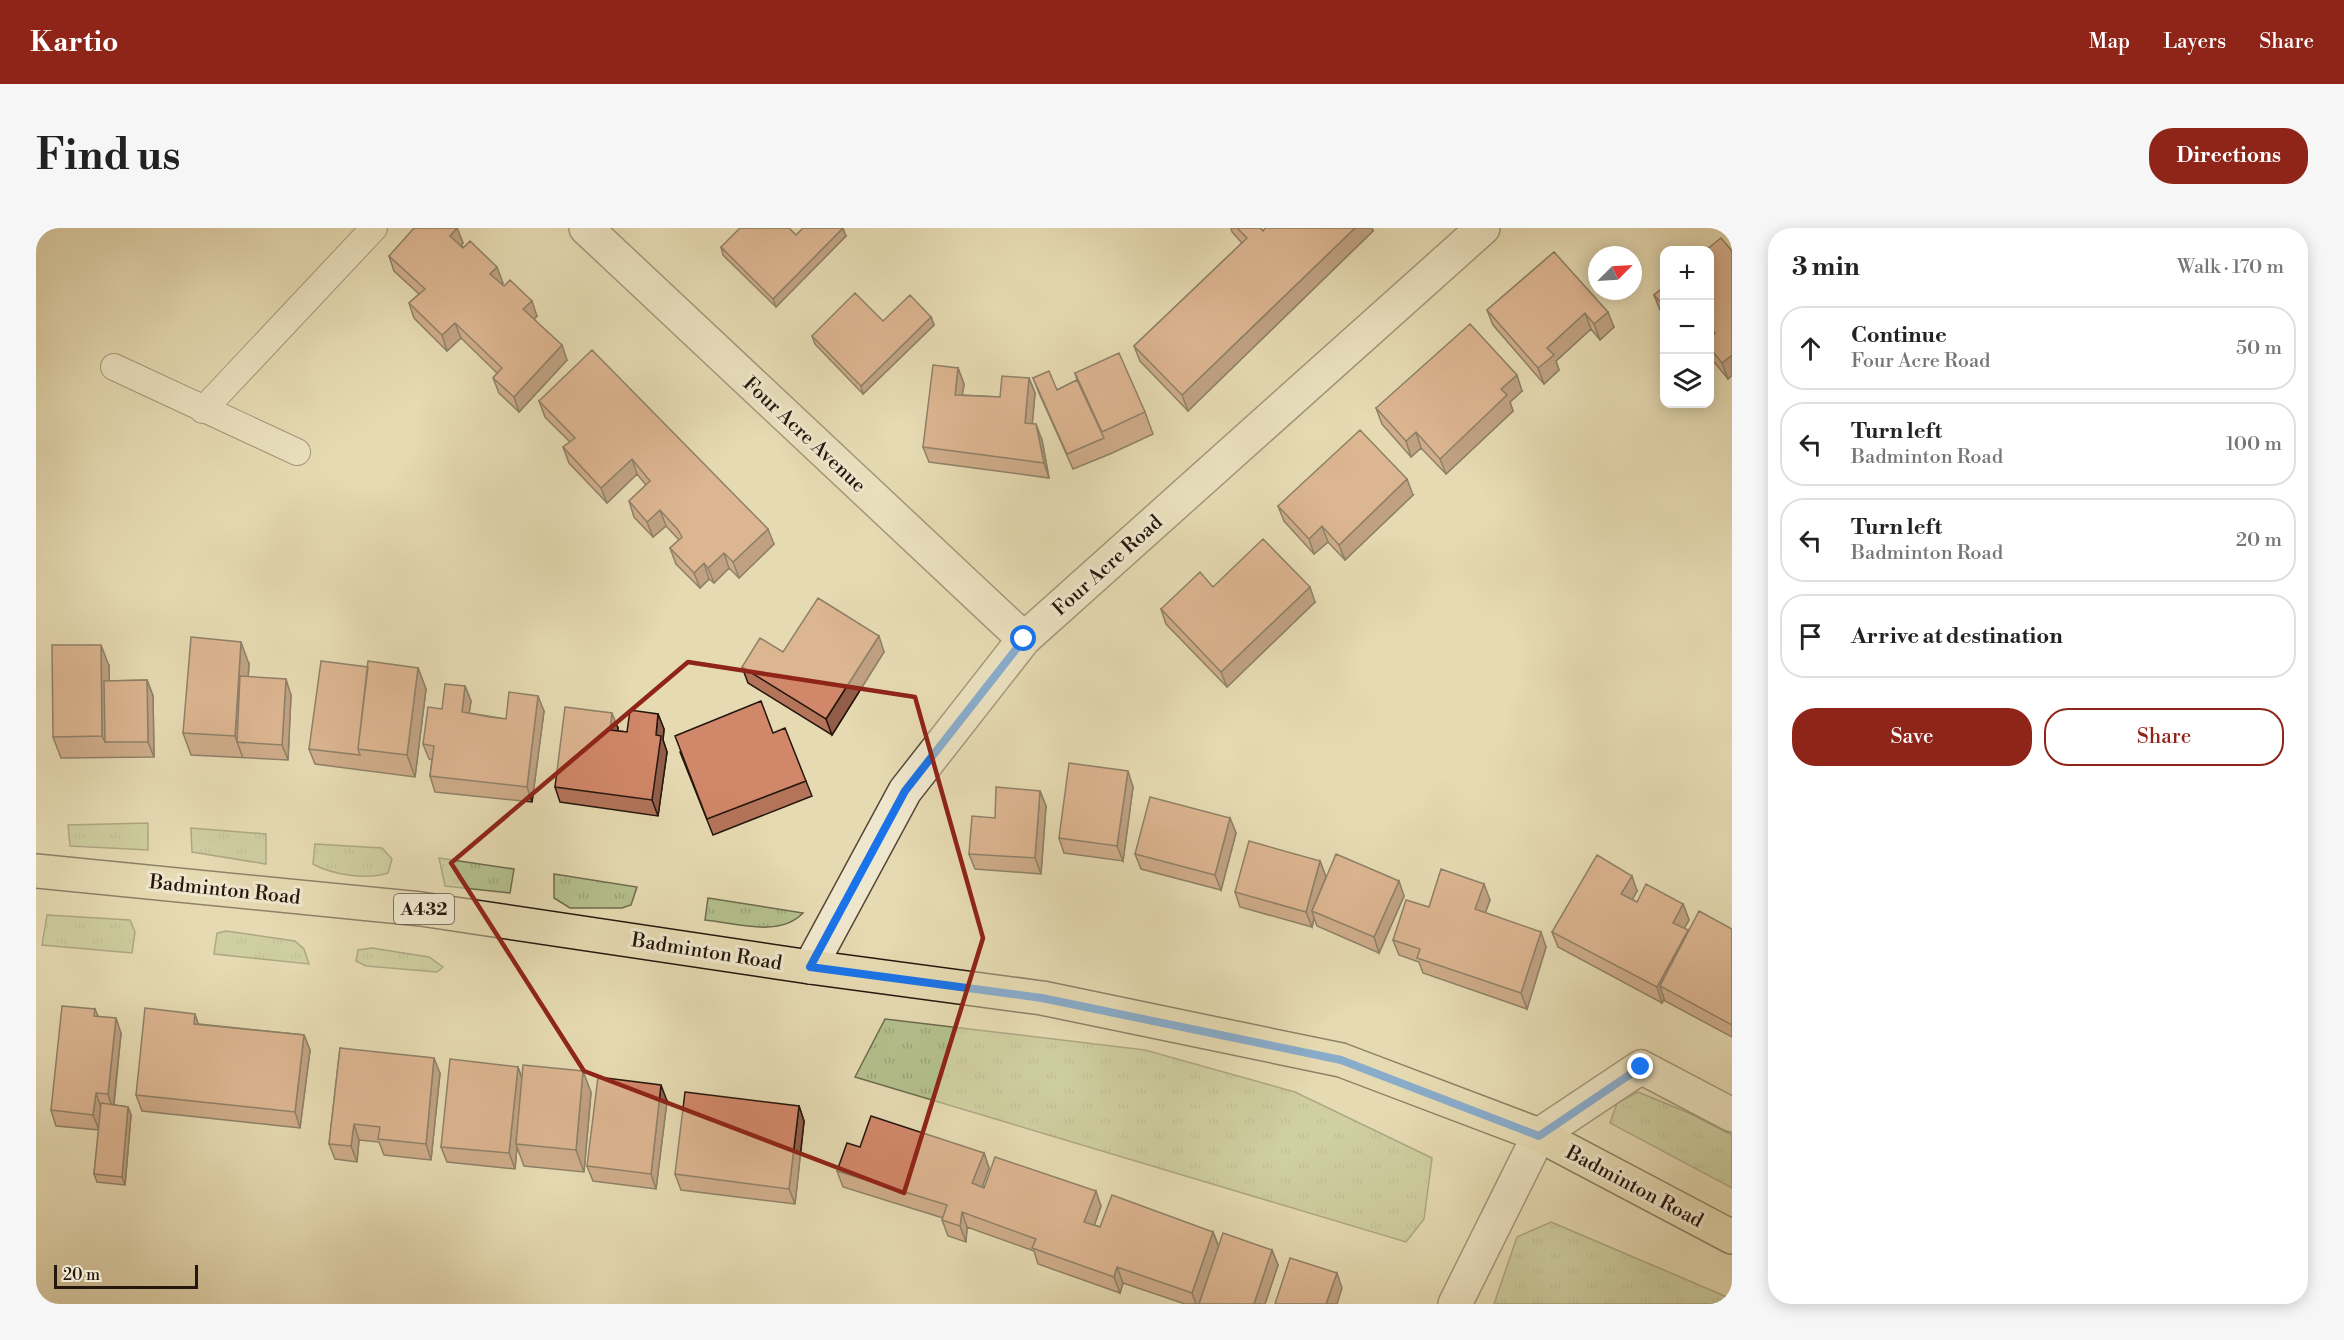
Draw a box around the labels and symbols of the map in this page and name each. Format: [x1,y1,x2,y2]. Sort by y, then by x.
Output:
north arrow [1588,246,1642,300]
street label: Four Acre Avenue [737,372,871,498]
street label: Four Acre Road [1048,510,1169,622]
route start [1010,625,1036,651]
street label: Badminton Road [147,870,302,911]
road number: A432 [394,894,454,924]
street label: Badminton Road [629,928,784,977]
route end [1627,1053,1653,1079]
street label: Badminton Road [1560,1140,1708,1234]
scale bar [54,1262,198,1290]

